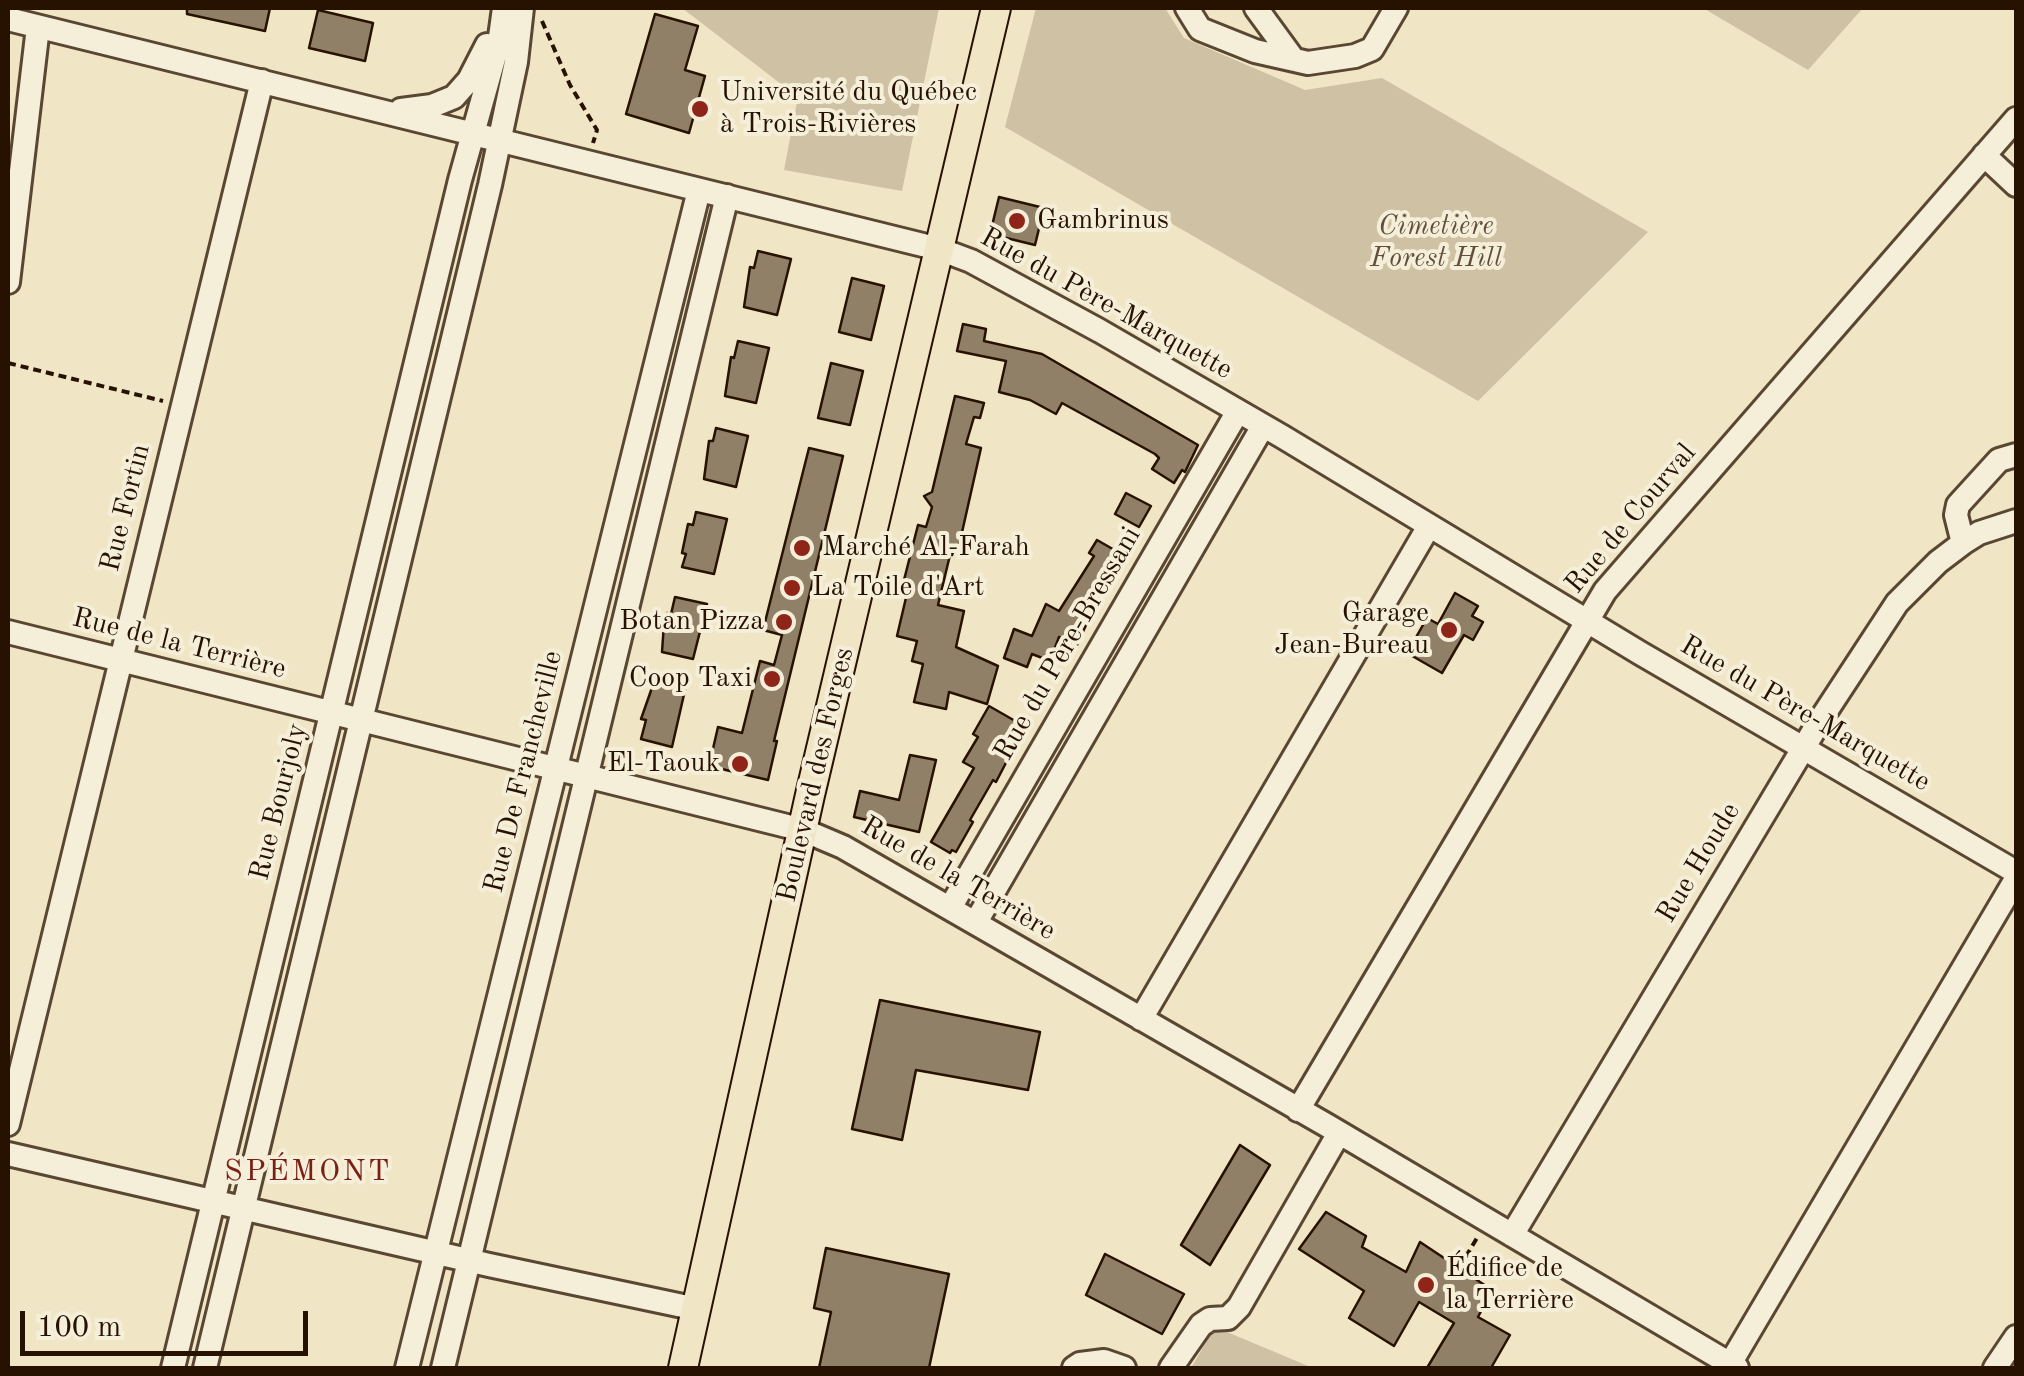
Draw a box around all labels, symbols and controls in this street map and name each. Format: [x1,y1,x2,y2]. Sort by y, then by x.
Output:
place label: Université du Québec à Trois-Rivières [720,76,977,142]
marker: Université du Québec à Trois-Rivières [689,98,711,120]
place label: Gambrinus [1037,204,1169,238]
marker: Gambrinus [1006,210,1028,232]
park label: Cimetière Forest Hill [1370,210,1502,276]
street label: Rue du Père-Marquette [974,221,1238,387]
street label: Rue de Courval [1559,437,1703,601]
street label: Rue Fortin [94,441,158,575]
street label: Rue du Père-Bressani [987,521,1149,767]
place label: Marché Al-Farah [822,531,1030,565]
marker: Marché Al-Farah [791,537,813,559]
place label: La Toile d'Art [812,571,984,605]
marker: La Toile d'Art [781,577,803,599]
place label: Garage Jean-Bureau [1274,597,1429,663]
street label: Rue de la Terrière [69,601,289,687]
place label: Botan Pizza [619,605,764,639]
marker: Botan Pizza [773,611,795,633]
marker: Garage Jean-Bureau [1438,619,1460,641]
street label: Rue du Père-Marquette [1674,629,1936,799]
street label: Boulevard des Forges [770,644,862,906]
street label: Rue De Francheville [478,647,570,897]
place label: Coop Taxi [629,662,752,696]
marker: Coop Taxi [761,668,783,690]
street label: Rue Bourjoly [243,720,315,884]
place label: El-Taouk [607,747,720,781]
marker: El-Taouk [729,753,751,775]
street label: Rue Houde [1650,797,1748,929]
street label: Rue de la Terrière [855,810,1061,948]
district label: SPÉMONT [224,1154,392,1190]
place label: Édifice de la Terrière [1446,1252,1574,1318]
marker: Édifice de la Terrière [1415,1274,1437,1296]
scale bar [25,1291,312,1353]
text: 100 m [37,1313,121,1343]

